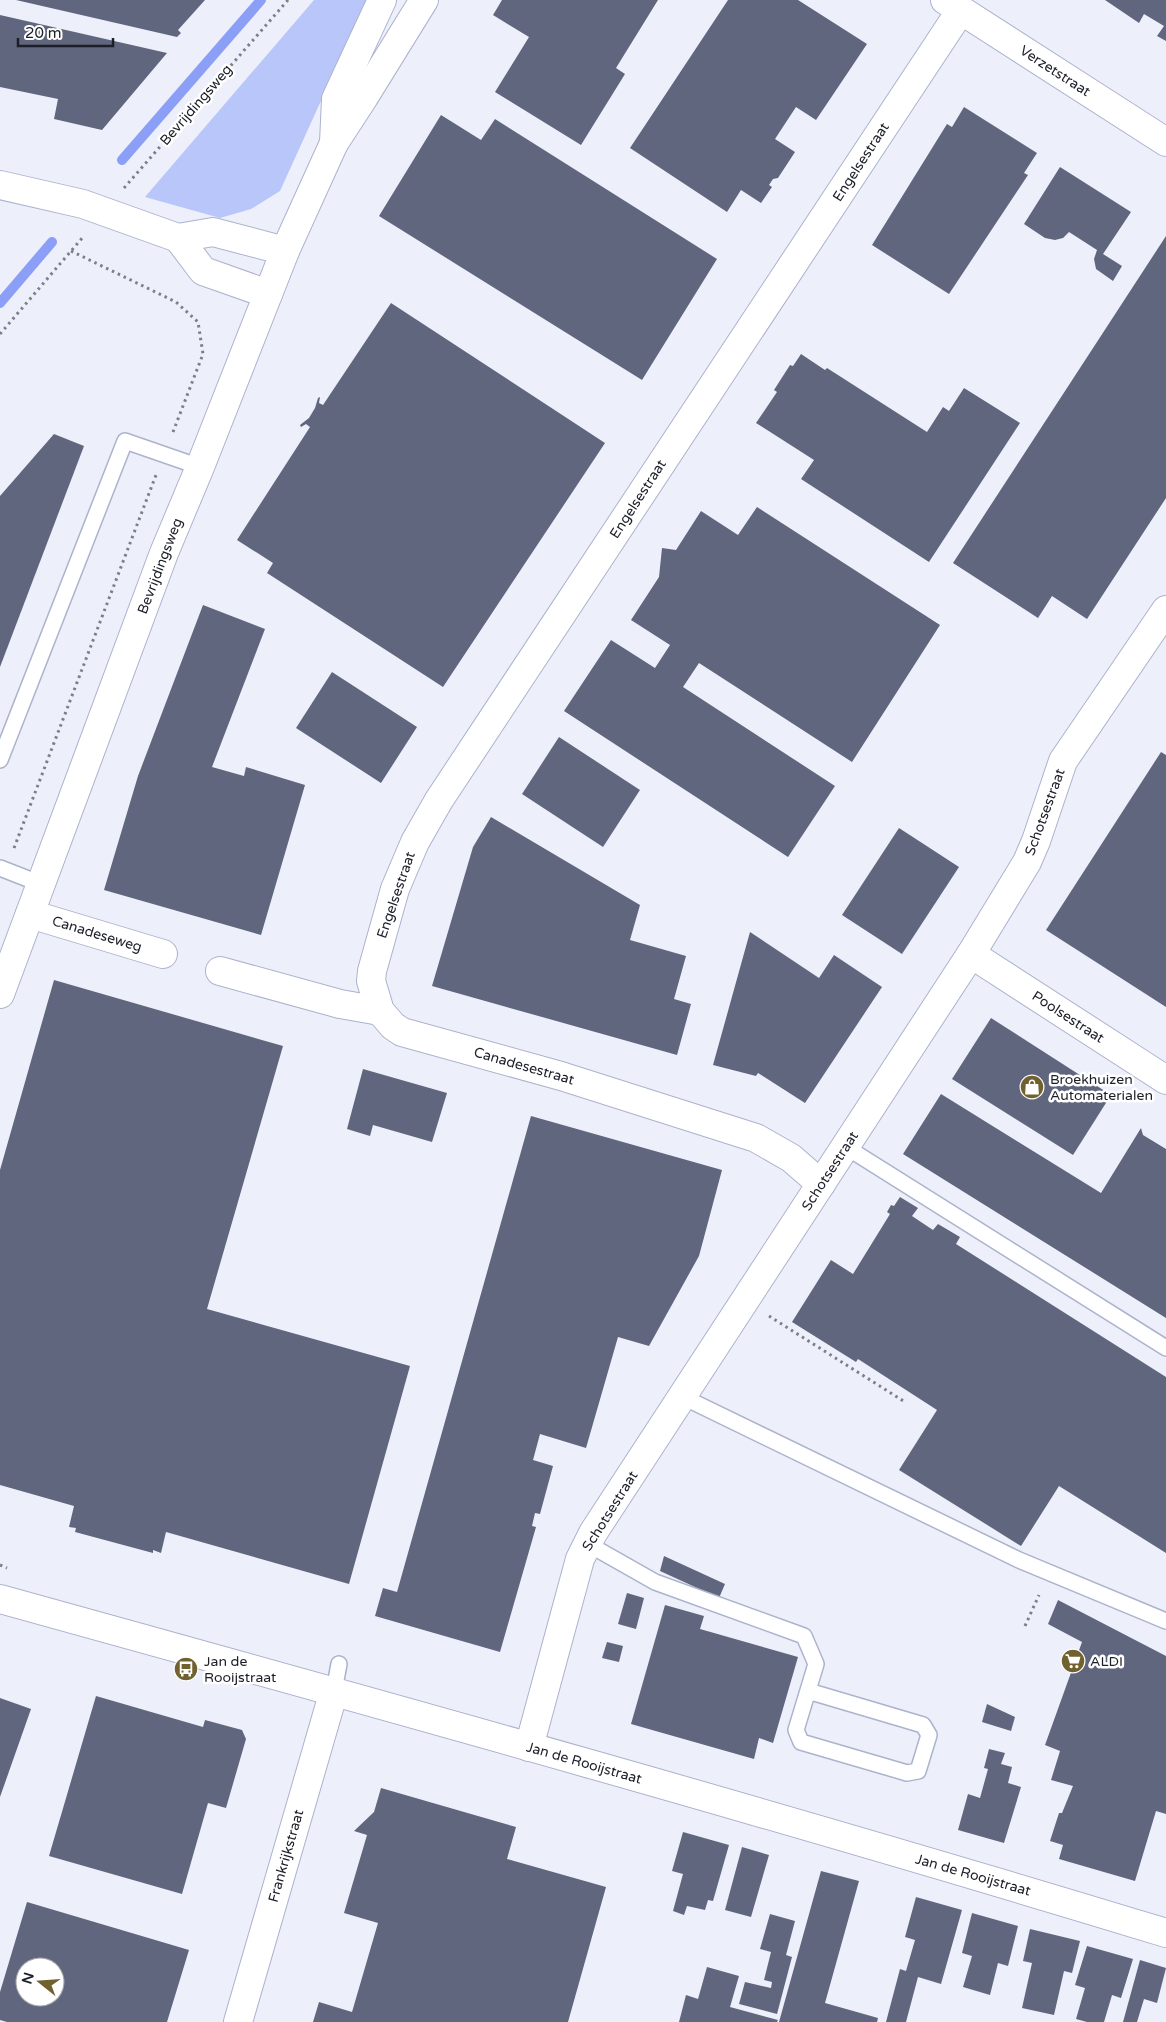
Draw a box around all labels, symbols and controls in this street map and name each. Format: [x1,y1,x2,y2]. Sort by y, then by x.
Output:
scale bar [18,15,112,47]
text: 20 m [25,24,62,42]
street label: Verzetstraat [1016,42,1094,100]
street label: Bevrijdingsweg [156,61,236,149]
street label: Engelsestraat [829,119,893,205]
street label: Engelsestraat [606,456,670,542]
street label: Bevrijdingsweg [134,516,186,616]
street label: Schotsestraat [1021,766,1069,858]
street label: Engelsestraat [373,849,419,941]
street label: Canadeseweg [50,912,144,956]
street label: Poolsestraat [1029,987,1108,1047]
street label: Canadesestraat [472,1044,577,1089]
place label: Broekhuizen Automaterialen [1050,1071,1153,1104]
shop icon: Broekhuizen Automaterialen [1019,1074,1045,1100]
street label: Schotsestraat [798,1128,862,1214]
street label: Schotsestraat [579,1467,642,1554]
supermarket icon: ALDI [1060,1648,1086,1674]
place label: Jan de Rooijstraat [204,1653,277,1686]
place label: ALDI [1090,1653,1123,1670]
bus stop icon: Jan de Rooijstraat [173,1656,199,1682]
street label: Jan de Rooijstraat [524,1738,644,1788]
street label: Frankrijkstraat [265,1807,308,1904]
street label: Jan de Rooijstraat [913,1850,1033,1900]
north arrow [15,1957,65,2007]
text: N [18,1970,38,1986]

